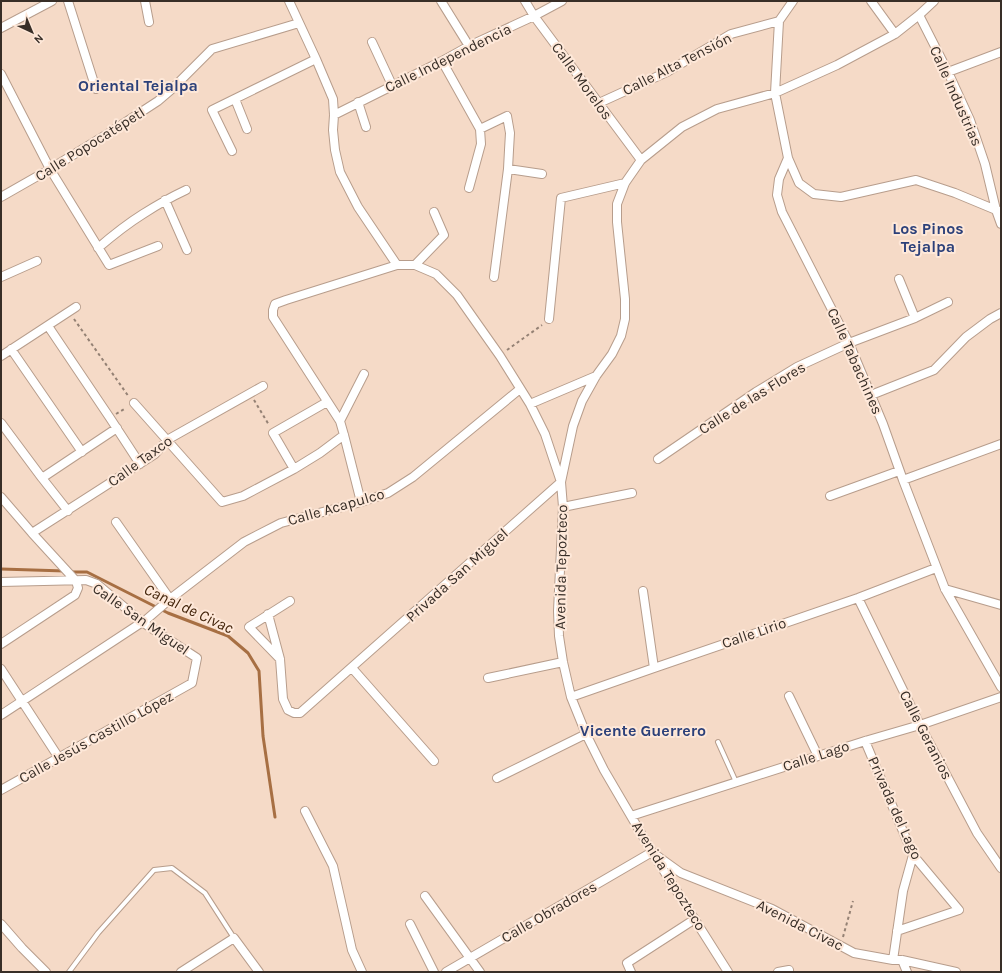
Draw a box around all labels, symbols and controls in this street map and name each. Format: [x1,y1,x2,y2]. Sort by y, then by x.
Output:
north arrow [12,12,52,52]
street label: Calle Independencia [382,20,514,96]
street label: Calle Alta Tensión [619,29,735,99]
text: N [31,31,46,46]
street label: Calle Morelos [548,39,616,123]
street label: Calle Industrias [926,43,986,149]
district label: Oriental Tejalpa [78,76,198,95]
street label: Calle Popocatépetl [32,103,148,185]
district label: Los Pinos Tejalpa [892,219,964,256]
street label: Calle Tabachines [823,305,887,417]
street label: Calle de las Flores [695,358,809,438]
street label: Calle Taxco [104,432,176,490]
street label: Calle Acapulco [286,485,386,529]
street label: Avenida Tepozteco [551,504,571,630]
street label: Privada San Miguel [402,524,512,626]
street label: Calle San Miguel [89,579,193,659]
water label: Canal de Civac [141,579,237,638]
street label: Calle Lirio [720,614,788,652]
street label: Calle Jesús Castillo López [16,687,176,787]
street label: Calle Geranios [896,687,956,783]
district label: Vicente Guerrero [580,721,706,740]
street label: Calle Lago [780,737,852,775]
street label: Privada del Lago [864,754,926,862]
street label: Avenida Tepozteco [628,818,710,934]
street label: Calle Obradores [498,877,600,947]
street label: Avenida Civac [754,895,846,955]

